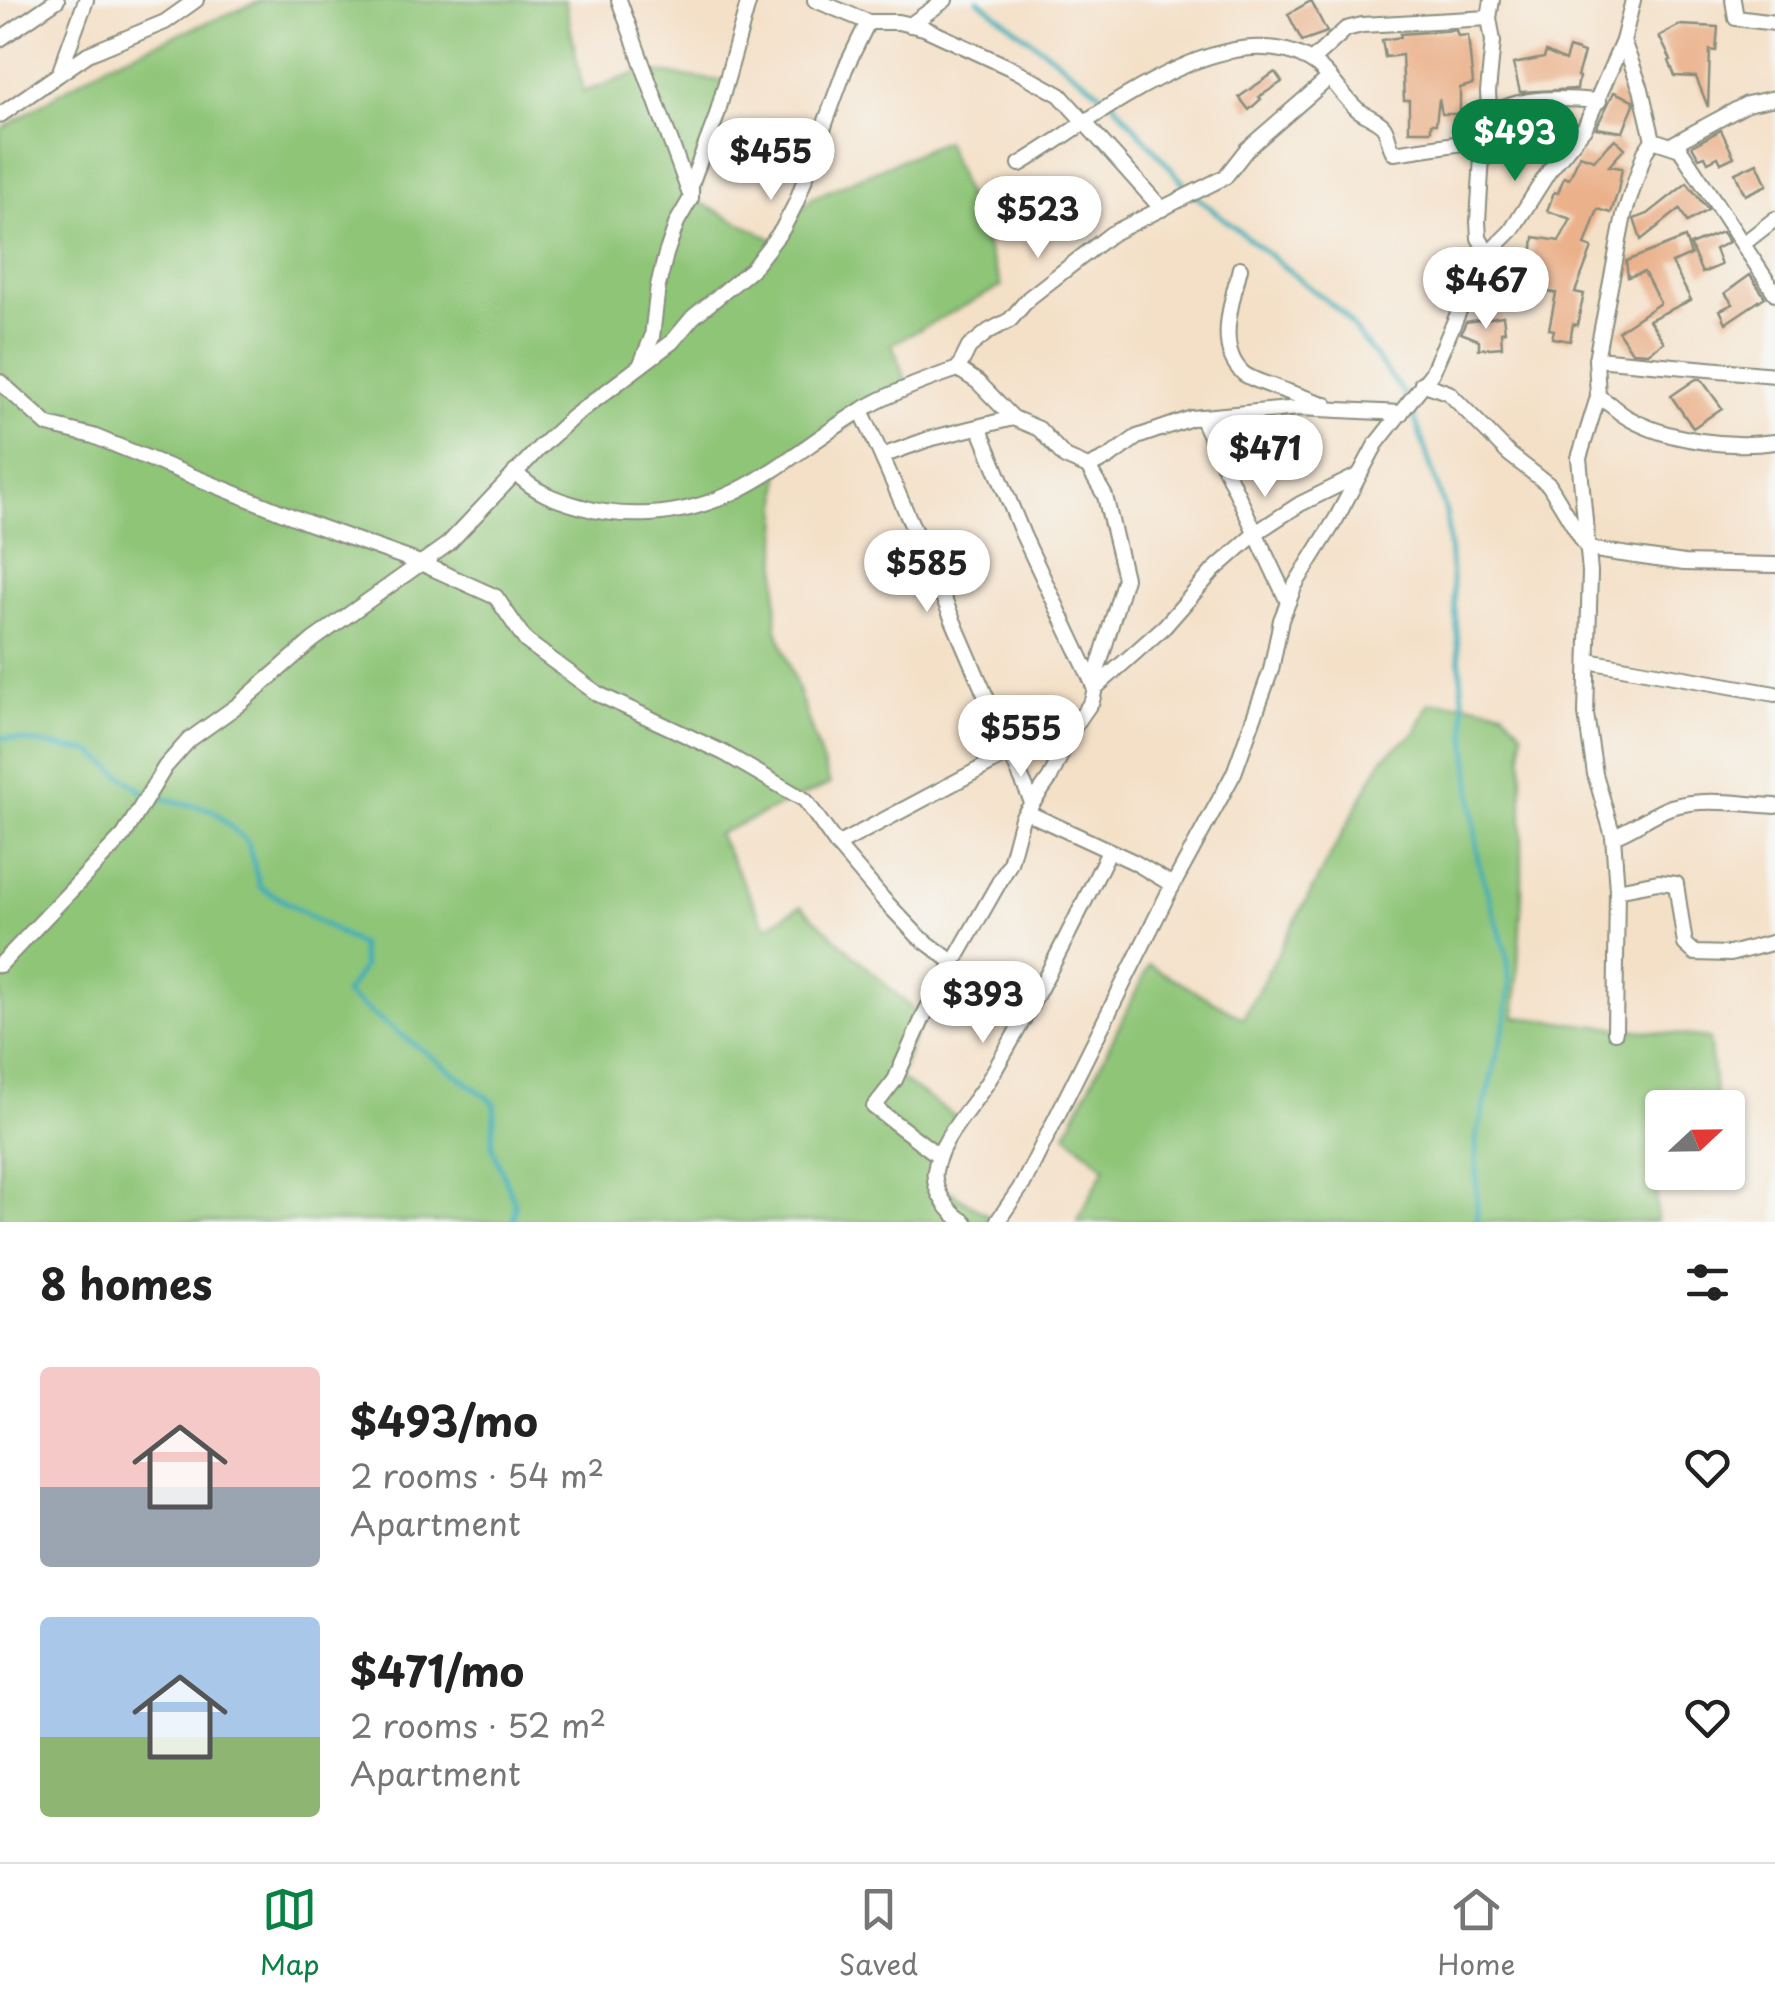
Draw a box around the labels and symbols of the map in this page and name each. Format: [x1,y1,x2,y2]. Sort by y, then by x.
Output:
pin: $493 [1456,99,1574,184]
pin: $455 [712,118,830,203]
pin: $523 [979,176,1097,261]
pin: $467 [1427,247,1545,332]
pin: $471 [1206,415,1324,500]
pin: $585 [868,530,986,615]
pin: $555 [962,695,1080,780]
pin: $393 [924,961,1042,1046]
north arrow [1645,1090,1745,1190]

